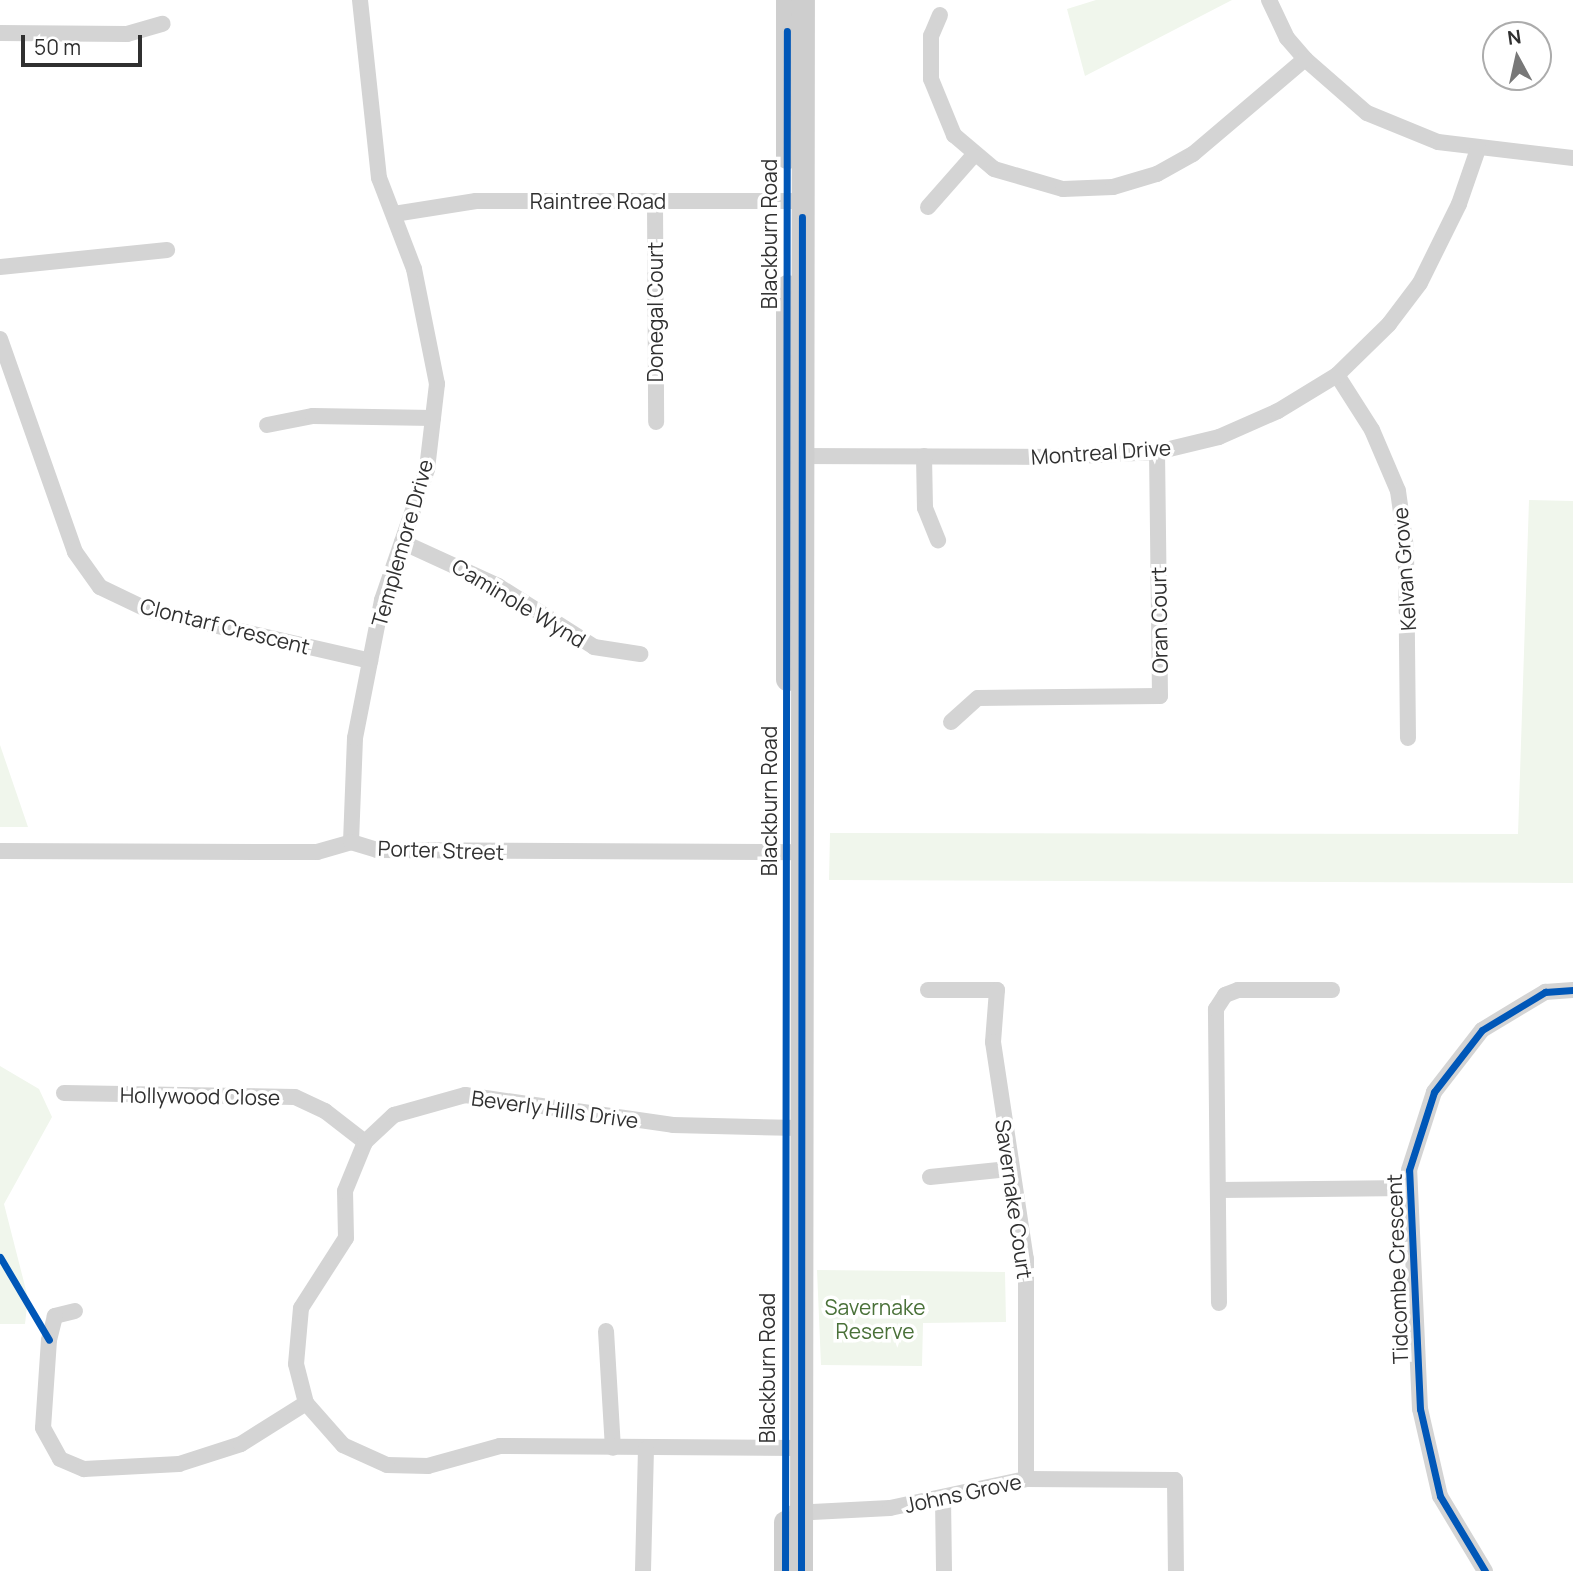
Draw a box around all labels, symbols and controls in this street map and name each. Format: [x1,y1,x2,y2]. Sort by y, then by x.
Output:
scale bar [24,21,145,65]
north arrow [1482,21,1552,91]
text: N [1506,23,1523,51]
text: 50 m [34,33,81,61]
street label: Blackburn Road [756,159,782,309]
street label: Raintree Road [530,188,666,214]
street label: Donegal Court [642,242,668,382]
street label: Montreal Drive [1030,435,1172,469]
street label: Templemore Drive [366,456,438,630]
street label: Kelvan Grove [1387,506,1421,632]
street label: Caminole Wynd [448,553,590,653]
street label: Oran Court [1145,566,1173,674]
street label: Clontarf Crescent [138,593,312,659]
street label: Blackburn Road [756,726,782,876]
street label: Porter Street [377,835,505,865]
street label: Hollywood Close [120,1082,280,1110]
street label: Beverly Hills Drive [470,1085,640,1133]
street label: Savernake Court [990,1118,1038,1280]
street label: Tidcombe Crescent [1381,1174,1413,1364]
street label: Blackburn Road [754,1293,780,1443]
park label: Savernake Reserve [825,1294,925,1344]
street label: Johns Grove [902,1468,1024,1518]

